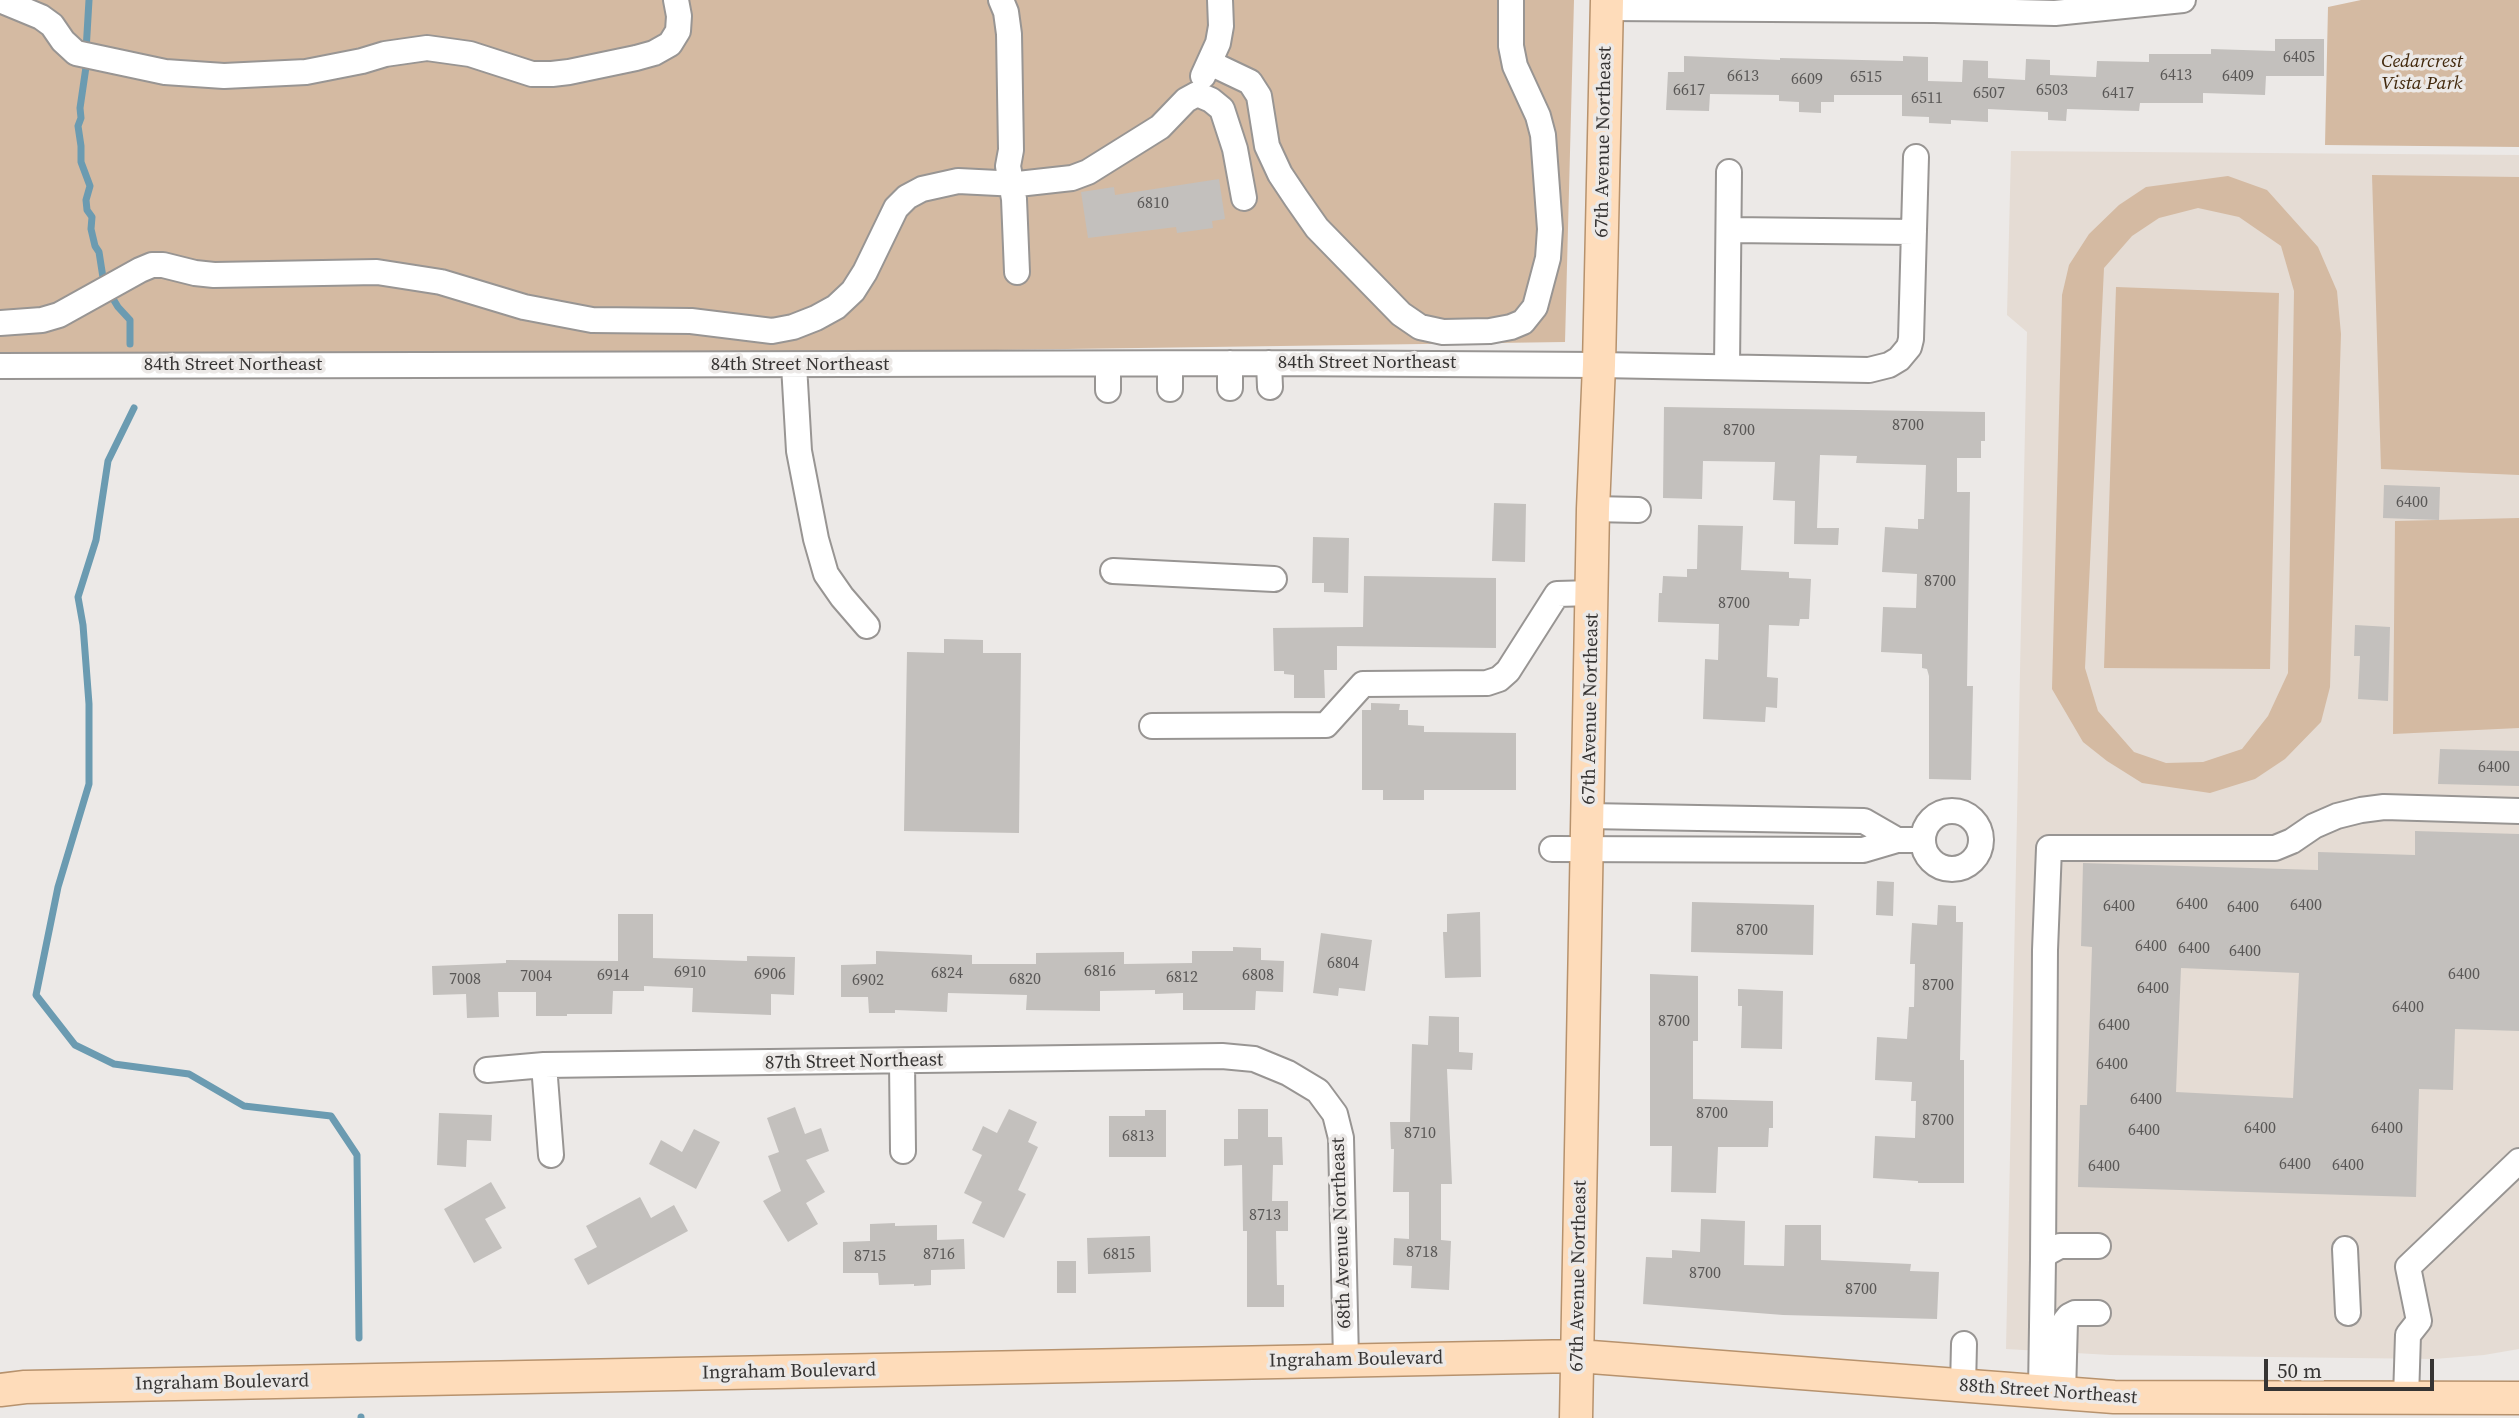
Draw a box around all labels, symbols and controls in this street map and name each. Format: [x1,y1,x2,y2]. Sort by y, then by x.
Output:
street label: 67th Avenue Northeast [1591,46,1617,238]
house number: 6405 [2283,48,2315,68]
park label: Cedarcrest Vista Park [2381,51,2463,95]
house number: 6413 [2160,66,2192,86]
house number: 6613 [1727,67,1759,87]
house number: 6409 [2222,67,2254,87]
house number: 6515 [1850,68,1882,88]
house number: 6609 [1791,70,1823,90]
house number: 6617 [1673,81,1705,101]
house number: 6503 [2036,81,2068,101]
house number: 6507 [1973,84,2005,104]
house number: 6417 [2102,84,2134,104]
house number: 6511 [1911,89,1943,109]
house number: 6810 [1137,194,1169,214]
street label: 84th Street Northeast [1278,352,1456,374]
street label: 84th Street Northeast [144,354,322,376]
street label: 84th Street Northeast [711,354,889,376]
house number: 8700 [1892,416,1924,436]
house number: 8700 [1723,421,1755,441]
house number: 6400 [2396,493,2428,513]
house number: 8700 [1924,572,1956,592]
house number: 8700 [1718,594,1750,614]
street label: 67th Avenue Northeast [1578,613,1604,805]
house number: 6400 [2478,758,2510,778]
house number: 6400 [2176,895,2208,915]
house number: 6400 [2290,896,2322,916]
house number: 6400 [2103,897,2135,917]
house number: 6400 [2227,898,2259,918]
house number: 8700 [1736,921,1768,941]
house number: 6400 [2135,937,2167,957]
house number: 6400 [2178,939,2210,959]
house number: 6400 [2229,942,2261,962]
house number: 6804 [1327,954,1359,974]
house number: 6816 [1084,962,1116,982]
house number: 6910 [674,963,706,983]
house number: 6824 [931,964,963,984]
house number: 6906 [754,965,786,985]
house number: 6400 [2448,965,2480,985]
house number: 6914 [597,966,629,986]
house number: 6808 [1242,966,1274,986]
house number: 7004 [520,967,552,987]
house number: 6812 [1166,968,1198,988]
house number: 7008 [449,970,481,990]
house number: 6820 [1009,970,1041,990]
house number: 6902 [852,971,884,991]
house number: 8700 [1922,976,1954,996]
house number: 6400 [2137,979,2169,999]
house number: 6400 [2392,998,2424,1018]
house number: 8700 [1658,1012,1690,1032]
house number: 6400 [2098,1016,2130,1036]
street label: 87th Street Northeast [765,1049,943,1075]
house number: 6400 [2096,1055,2128,1075]
house number: 6400 [2130,1090,2162,1110]
house number: 8700 [1696,1104,1728,1124]
house number: 8700 [1922,1111,1954,1131]
house number: 6400 [2244,1119,2276,1139]
house number: 6400 [2371,1119,2403,1139]
house number: 6400 [2128,1121,2160,1141]
house number: 8710 [1404,1124,1436,1144]
house number: 6813 [1122,1127,1154,1147]
street label: 68th Avenue Northeast [1327,1137,1357,1329]
house number: 6400 [2279,1155,2311,1175]
house number: 6400 [2332,1156,2364,1176]
house number: 6400 [2088,1157,2120,1177]
street label: 67th Avenue Northeast [1566,1180,1592,1372]
house number: 8713 [1249,1206,1281,1226]
house number: 8718 [1406,1243,1438,1263]
house number: 8716 [923,1245,955,1265]
house number: 6815 [1103,1245,1135,1265]
house number: 8715 [854,1247,886,1267]
house number: 8700 [1689,1264,1721,1284]
house number: 8700 [1845,1280,1877,1300]
scale bar [2267,1344,2437,1388]
street label: Ingraham Boulevard [1269,1347,1443,1373]
text: 50 m [2277,1356,2322,1385]
street label: Ingraham Boulevard [702,1359,876,1385]
street label: Ingraham Boulevard [135,1370,309,1396]
street label: 88th Street Northeast [1958,1374,2138,1410]

